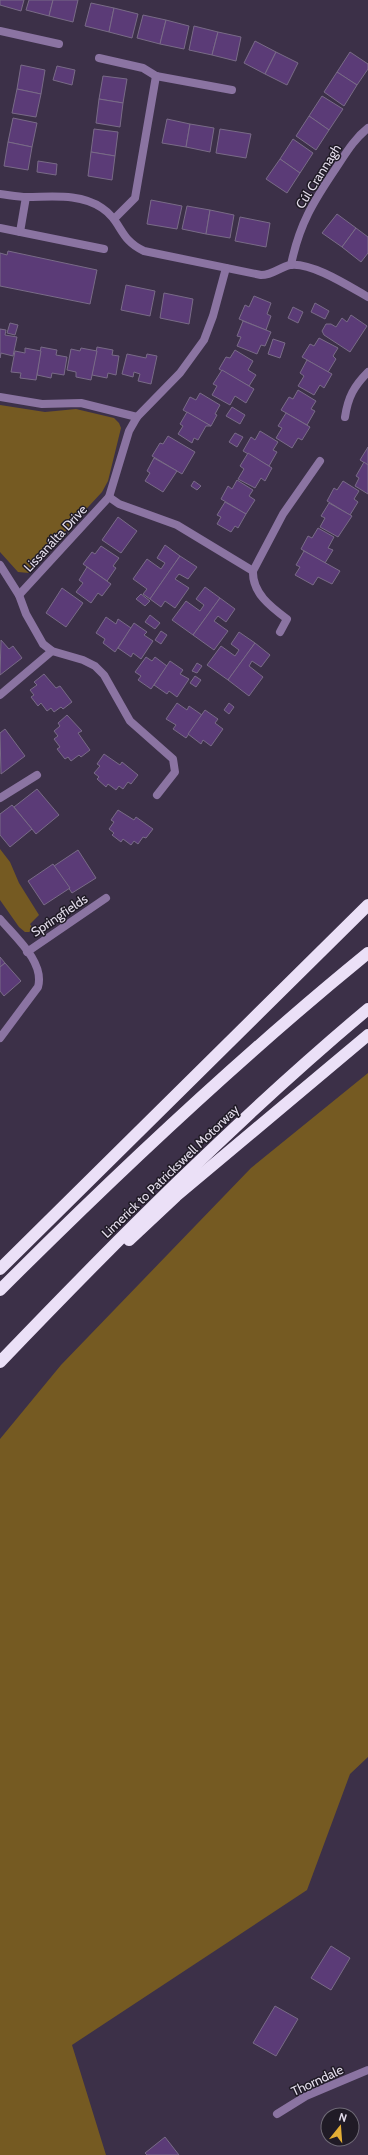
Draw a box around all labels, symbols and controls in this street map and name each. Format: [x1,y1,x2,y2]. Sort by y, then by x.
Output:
street label: Cúl Crannagh [292,141,344,211]
street label: Lissanálta Drive [20,501,90,575]
street label: Springfields [28,890,91,940]
street label: Limerick to Patrickswell Motorway [98,1101,242,1241]
street label: Thorndale [288,2061,346,2099]
north arrow [320,2107,360,2147]
text: N [337,2110,349,2125]

